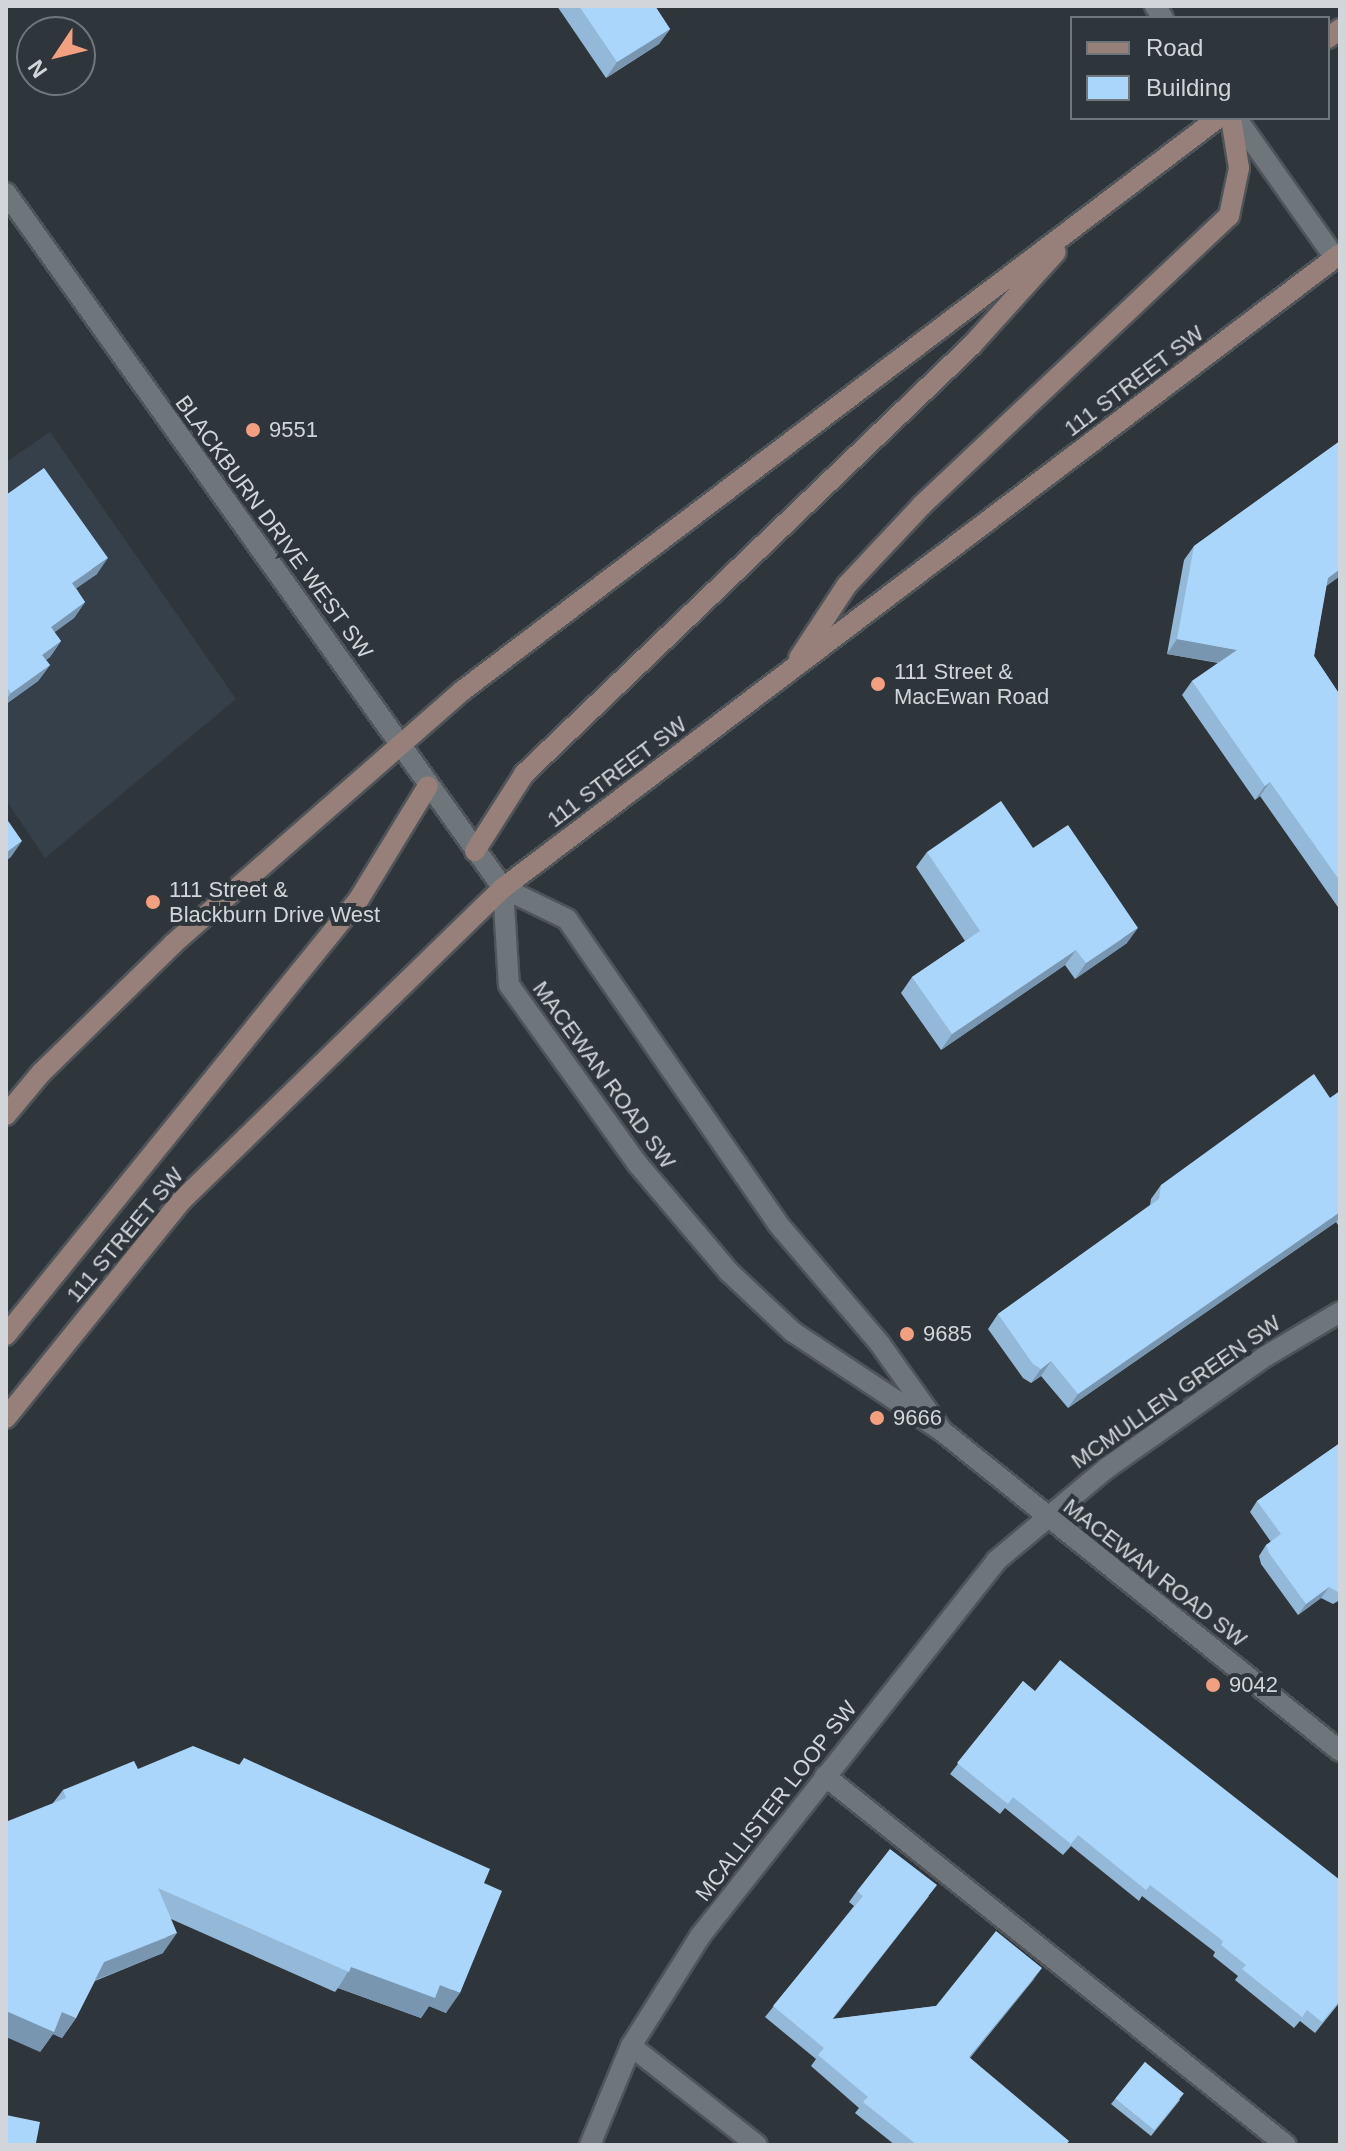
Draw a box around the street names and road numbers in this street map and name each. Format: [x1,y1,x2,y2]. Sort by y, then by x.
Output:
street label: 111 STREET SW [1059,320,1209,442]
street label: BLACKBURN DRIVE WEST SW [170,390,378,664]
street label: 111 STREET SW [542,711,692,833]
street label: MACEWAN ROAD SW [527,976,681,1174]
street label: 111 STREET SW [61,1162,189,1308]
street label: MCMULLEN GREEN SW [1066,1310,1286,1474]
street label: MACEWAN ROAD SW [1058,1493,1252,1653]
street label: MCALLISTER LOOP SW [690,1696,862,1906]

